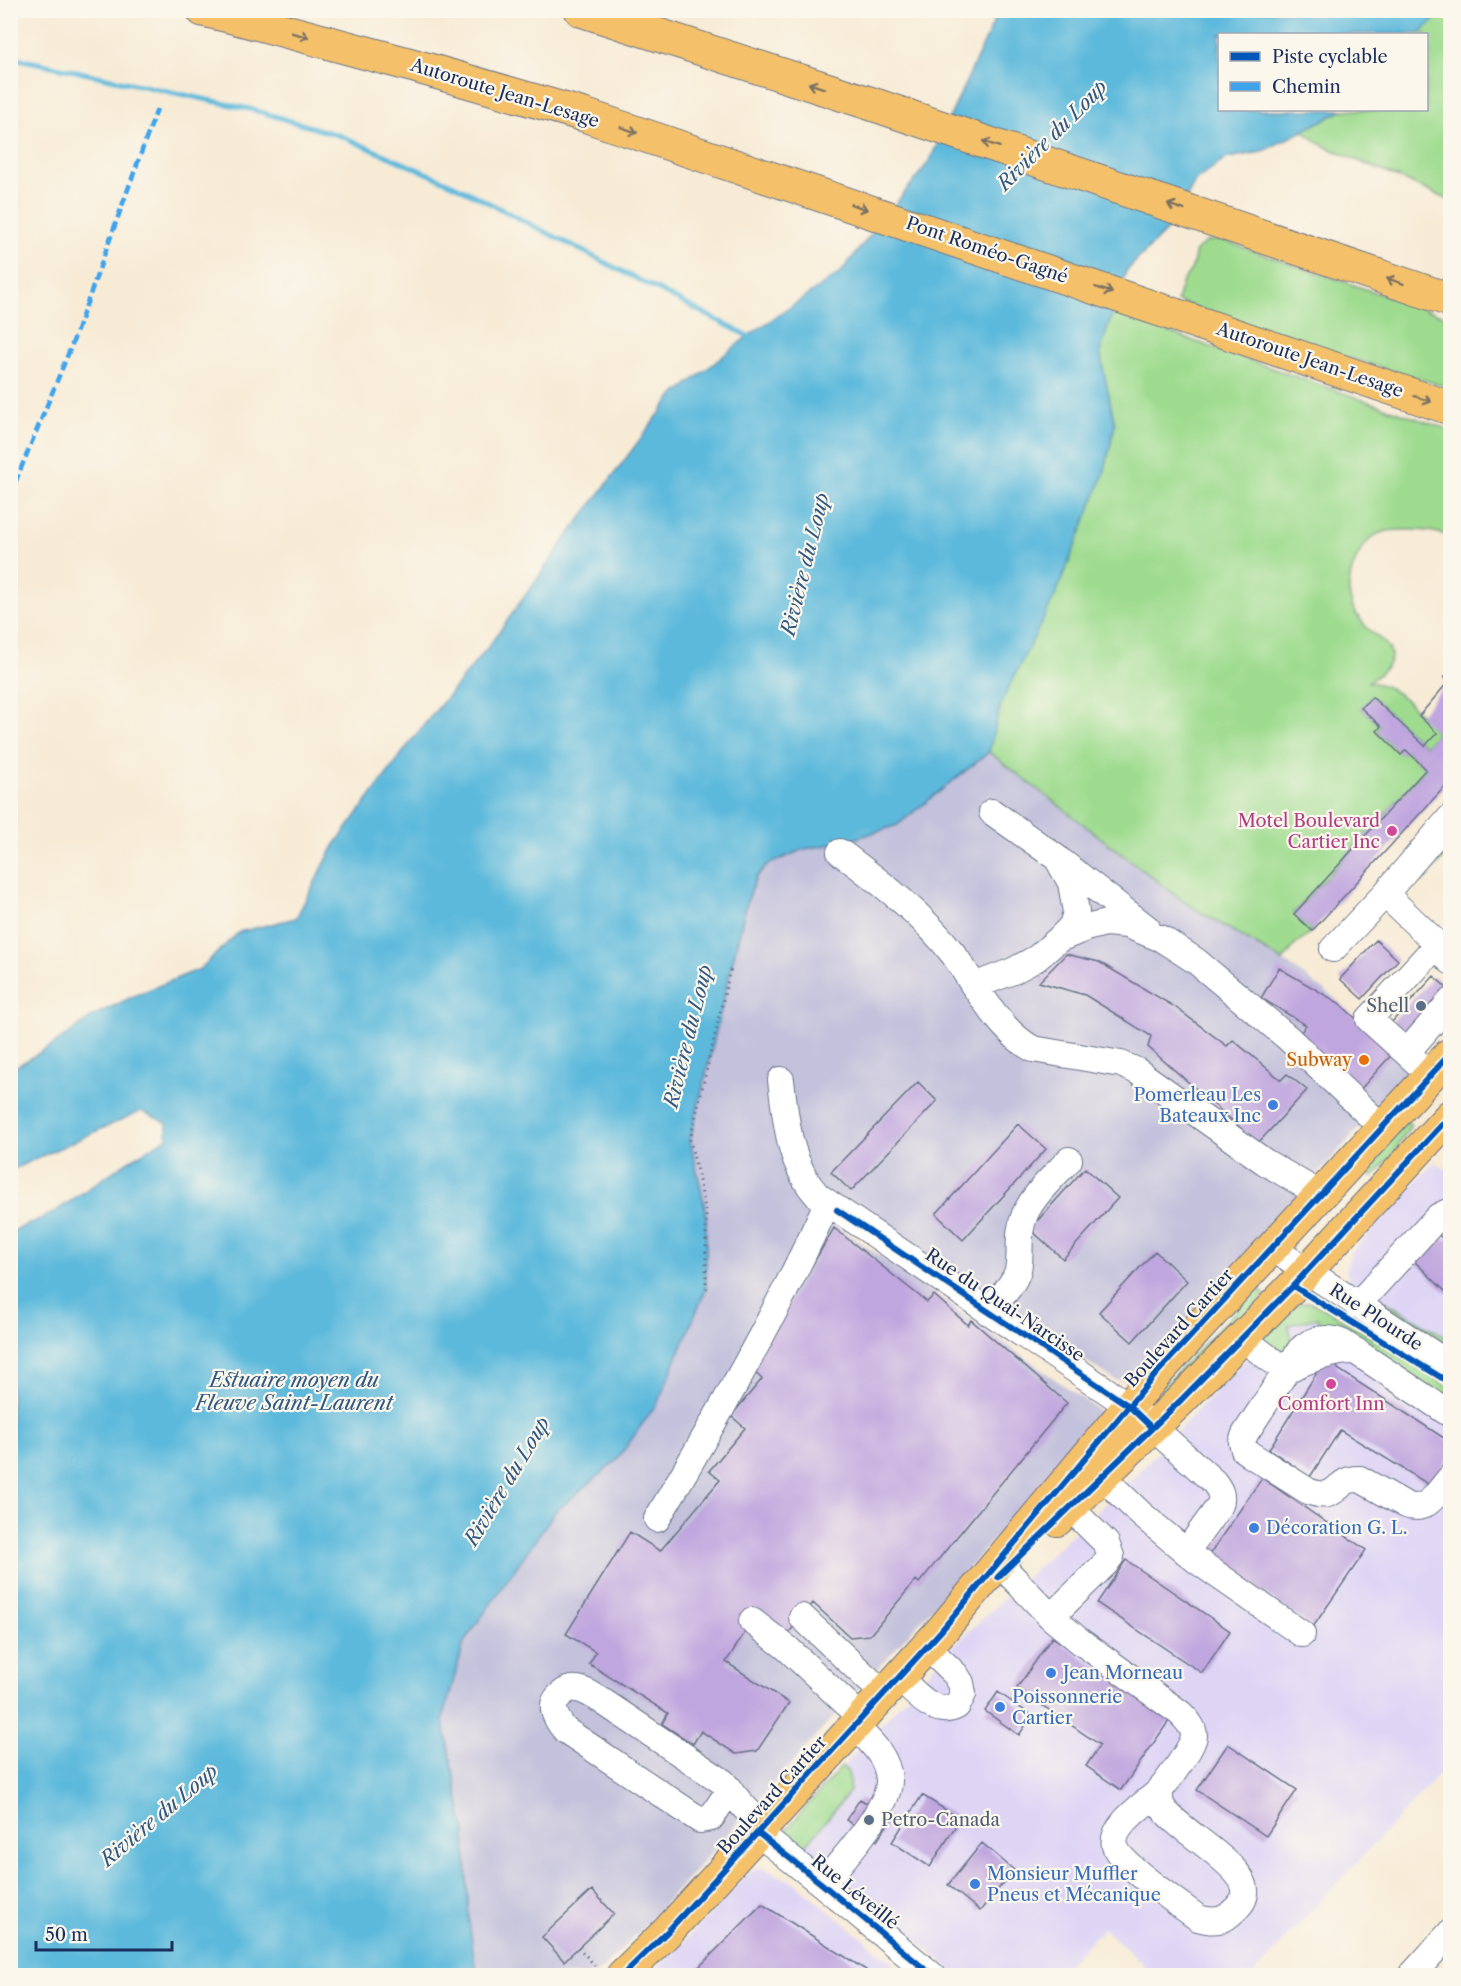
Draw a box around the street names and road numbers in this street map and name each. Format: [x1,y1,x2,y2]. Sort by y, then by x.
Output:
street label: Autoroute Jean-Lesage [407,54,602,132]
street label: Pont Roméo-Gagné [903,212,1071,288]
street label: Autoroute Jean-Lesage [1213,317,1406,402]
street label: Rue du Quai-Narcisse [921,1244,1089,1366]
street label: Boulevard Cartier [1120,1264,1238,1392]
street label: Rue Plourde [1325,1279,1427,1355]
street label: Boulevard Cartier [713,1731,831,1859]
street label: Rue Léveillé [807,1850,903,1934]

